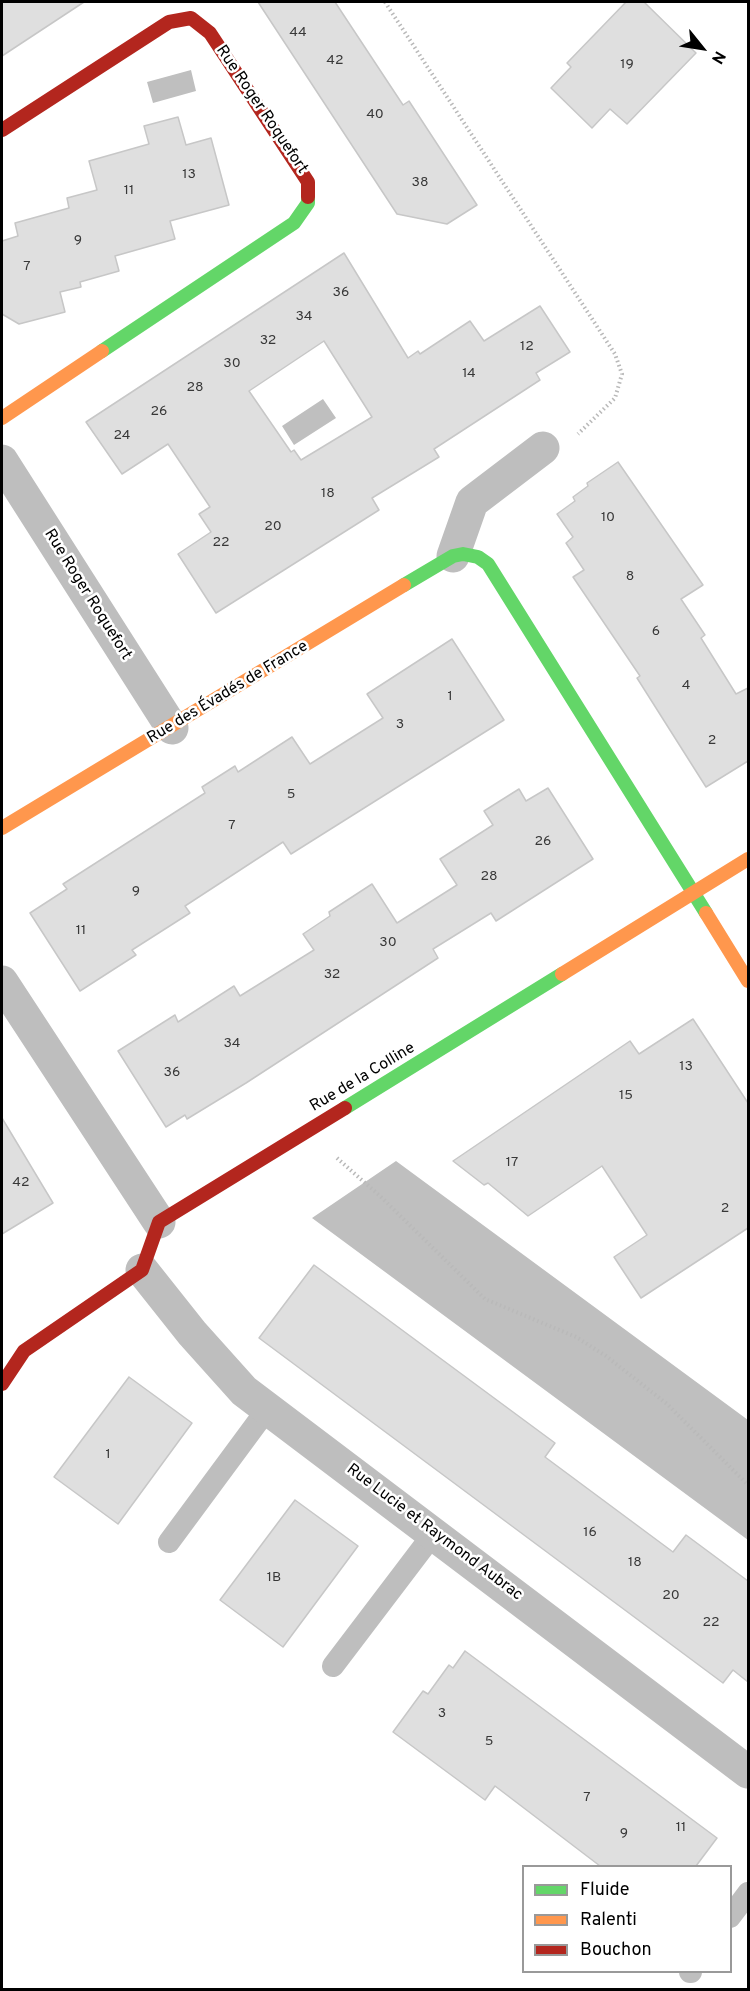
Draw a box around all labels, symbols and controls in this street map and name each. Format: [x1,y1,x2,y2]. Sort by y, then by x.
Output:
north arrow [672,18,732,78]
house number: 44 [289,25,307,41]
street label: Rue Roger Roquefort [211,42,311,178]
text: N [706,47,729,67]
house number: 42 [326,53,344,69]
house number: 19 [620,57,634,73]
house number: 40 [366,107,384,123]
house number: 13 [182,167,196,183]
house number: 38 [412,175,428,191]
house number: 11 [124,183,134,199]
house number: 9 [74,233,82,249]
house number: 7 [23,259,31,275]
house number: 36 [333,285,349,301]
house number: 34 [295,309,313,325]
house number: 32 [260,333,276,349]
house number: 12 [520,339,534,355]
house number: 30 [223,356,241,372]
house number: 14 [462,366,476,382]
house number: 28 [186,380,204,396]
house number: 26 [151,404,167,420]
house number: 24 [113,428,131,444]
house number: 18 [321,486,335,502]
house number: 10 [601,510,615,526]
house number: 20 [264,519,282,535]
street label: Rue Roger Roquefort [39,526,135,664]
house number: 22 [212,535,230,551]
house number: 8 [626,569,634,585]
house number: 6 [652,624,660,640]
street label: Rue des Évadés de France [144,637,312,749]
house number: 4 [682,678,690,694]
house number: 1 [447,689,453,705]
house number: 3 [396,717,404,733]
house number: 2 [708,733,716,749]
house number: 5 [287,787,295,803]
house number: 7 [228,818,236,834]
house number: 26 [535,834,551,850]
house number: 28 [480,869,498,885]
house number: 9 [132,884,140,900]
house number: 11 [76,923,86,939]
house number: 30 [379,935,397,951]
house number: 32 [324,967,340,983]
house number: 34 [223,1036,241,1052]
street label: Rue de la Colline [307,1039,419,1117]
house number: 13 [679,1059,693,1075]
house number: 36 [164,1065,180,1081]
house number: 15 [619,1088,633,1104]
house number: 17 [506,1155,518,1171]
house number: 42 [12,1175,30,1191]
house number: 2 [721,1201,729,1217]
house number: 1 [105,1447,111,1463]
street label: Rue Lucie et Raymond Aubrac [342,1460,526,1606]
house number: 16 [583,1525,597,1541]
house number: 18 [628,1555,642,1571]
house number: 1B [267,1570,281,1586]
house number: 20 [662,1588,680,1604]
house number: 22 [702,1615,720,1631]
house number: 3 [438,1706,446,1722]
house number: 5 [485,1734,493,1750]
house number: 7 [583,1790,591,1806]
house number: 11 [676,1820,686,1836]
house number: 9 [620,1826,628,1842]
legend [522,1865,732,1973]
text: Fluide [580,1879,629,1902]
text: Ralenti [580,1909,637,1932]
text: Bouchon [580,1939,652,1962]

